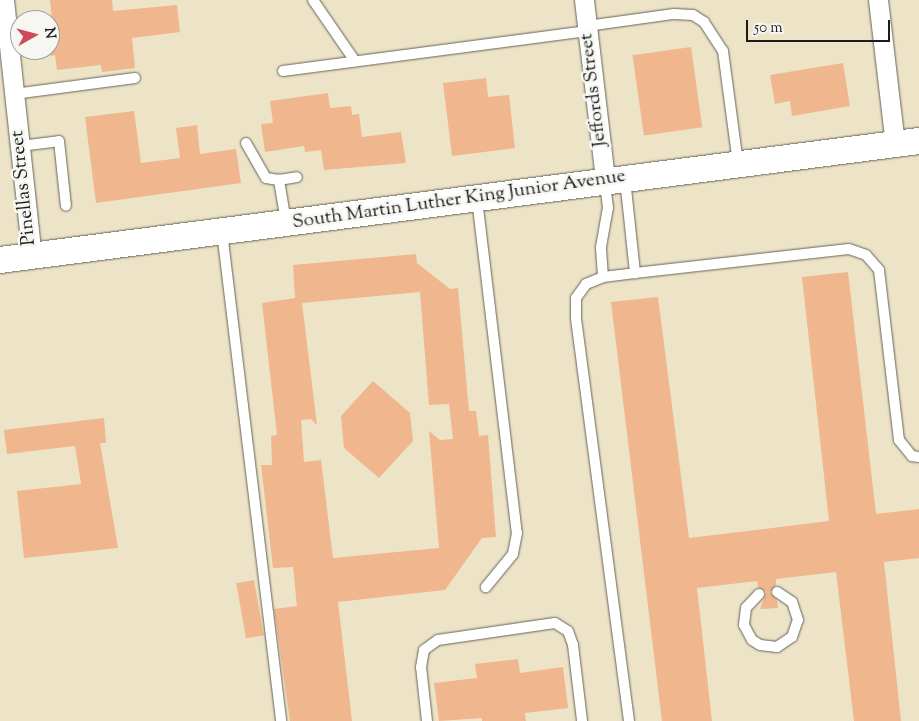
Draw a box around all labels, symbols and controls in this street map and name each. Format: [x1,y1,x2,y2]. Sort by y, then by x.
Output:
north arrow [10,10,60,60]
scale bar [749,10,893,42]
text: 50 m [754,18,783,39]
text: N [38,27,60,40]
street label: Jeffords Street [576,32,612,148]
street label: Pinellas Street [7,129,41,247]
street label: South Martin Luther King Junior Avenue [291,165,627,235]

